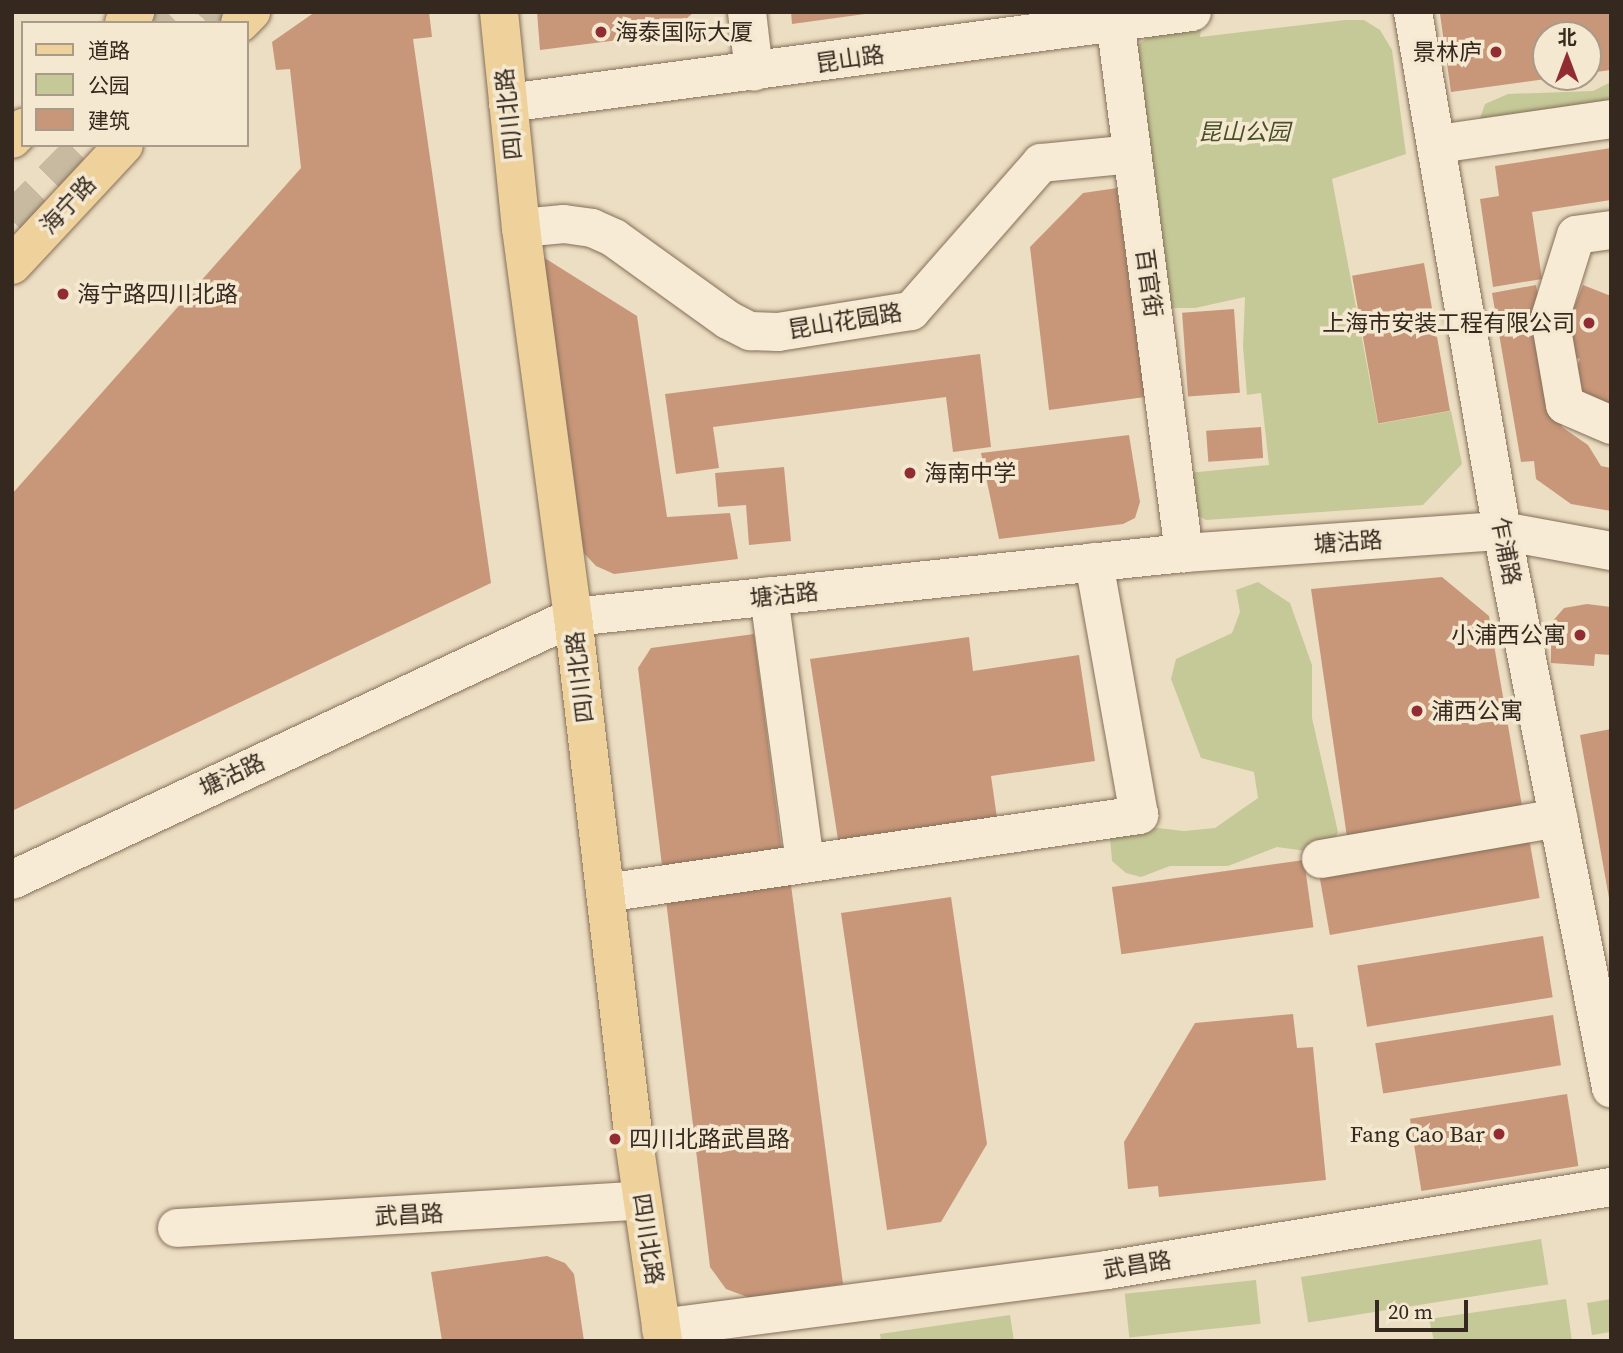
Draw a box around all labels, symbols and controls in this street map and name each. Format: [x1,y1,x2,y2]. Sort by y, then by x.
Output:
place label: 海泰国际大厦 [615,18,753,46]
legend [21,21,248,147]
north arrow [1532,21,1602,91]
marker: 海泰国际大厦 [593,24,609,40]
text: 北 [1557,24,1577,50]
text: 道路 [88,36,130,65]
place label: 景林庐 [1413,38,1482,66]
street label: 昆山路 [814,41,886,77]
marker: 景林庐 [1488,44,1504,60]
street label: 四川北路 [490,67,528,161]
text: 公园 [88,71,130,100]
text: 建筑 [88,106,130,135]
park label: 昆山公园 [1198,118,1290,146]
street label: 海宁路 [34,170,102,240]
street label: 百官街 [1131,247,1167,319]
place label: 海宁路四川北路 [77,280,238,308]
marker: 海宁路四川北路 [55,286,71,302]
street label: 昆山花园路 [786,298,904,344]
place label: 上海市安装工程有限公司 [1322,309,1575,337]
marker: 上海市安装工程有限公司 [1581,315,1597,331]
place label: 海南中学 [924,459,1016,487]
marker: 海南中学 [902,465,918,481]
street label: 乍浦路 [1486,515,1526,587]
street label: 塘沽路 [1313,526,1383,558]
street label: 塘沽路 [748,578,820,612]
place label: 小浦西公寓 [1451,621,1566,649]
marker: 小浦西公寓 [1572,627,1588,643]
street label: 四川北路 [561,630,599,724]
place label: 浦西公寓 [1431,697,1523,725]
marker: 浦西公寓 [1409,703,1425,719]
street label: 塘沽路 [195,748,269,802]
place label: Fang Cao Bar [1350,1120,1485,1148]
place label: 四川北路武昌路 [629,1125,790,1153]
marker: Fang Cao Bar [1491,1126,1507,1142]
marker: 四川北路武昌路 [607,1131,623,1147]
street label: 四川北路 [627,1191,669,1287]
street label: 武昌路 [374,1199,444,1231]
street label: 武昌路 [1101,1246,1173,1284]
scale bar [1378,1286,1471,1330]
text: 20 m [1388,1297,1433,1326]

